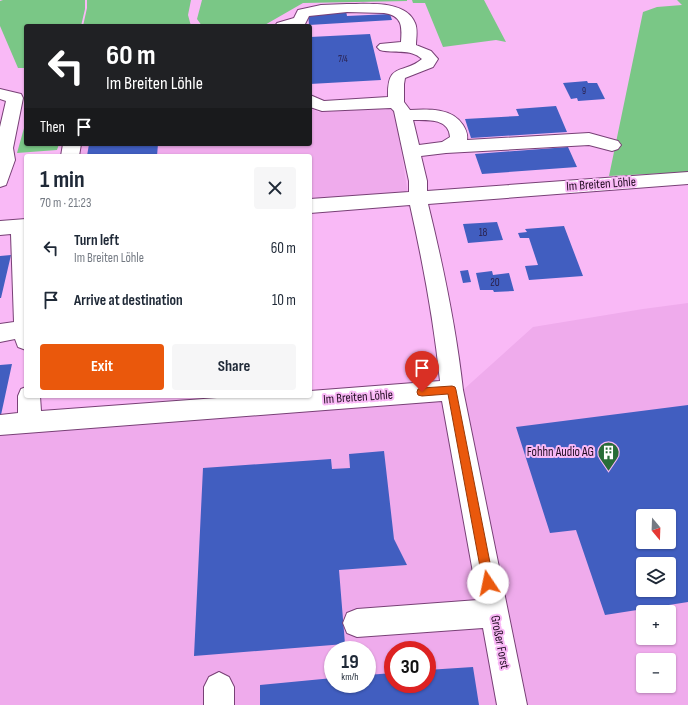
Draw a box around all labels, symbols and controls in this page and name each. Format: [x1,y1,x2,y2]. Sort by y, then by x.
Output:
text: 60 m [106,39,155,72]
icon: left [40,40,92,92]
house number: 7/4 [338,54,348,65]
text: Im Breiten Löhle [106,73,203,94]
house number: 9 [582,86,586,97]
icon: arrive [73,116,95,138]
text: Then [40,118,65,137]
text: 1 min [40,165,85,194]
button: close [254,167,296,209]
street label: Im Breiten Löhle [566,174,636,194]
text: 70 m · 21:23 [40,195,91,211]
house number: 18 [479,226,488,239]
text: Turn left [74,231,119,250]
icon: left [40,237,62,259]
text: 60 m [271,239,296,258]
text: Im Breiten Löhle [74,250,144,266]
house number: 20 [490,276,500,289]
icon: arrive [40,289,62,311]
text: Arrive at destination [74,291,183,310]
text: 10 m [272,291,296,310]
button: Exit [40,344,164,390]
button: Share [172,344,296,390]
pin [405,351,439,392]
icon: arrive [411,357,433,379]
street label: Im Breiten Löhle [323,387,393,407]
building icon: Fohhn Audio AG [596,439,622,472]
place label: Fohhn Audio AG [527,444,594,460]
north arrow [636,509,676,549]
map controls [636,509,676,693]
button: layers [636,557,676,597]
position arrow [467,562,509,604]
button: + [636,605,676,645]
street label: Großer Forst [487,614,513,670]
speed limit sign: 30 [384,641,436,693]
text: 19 [341,650,359,674]
button: − [636,653,676,693]
text: km/h [341,671,359,683]

